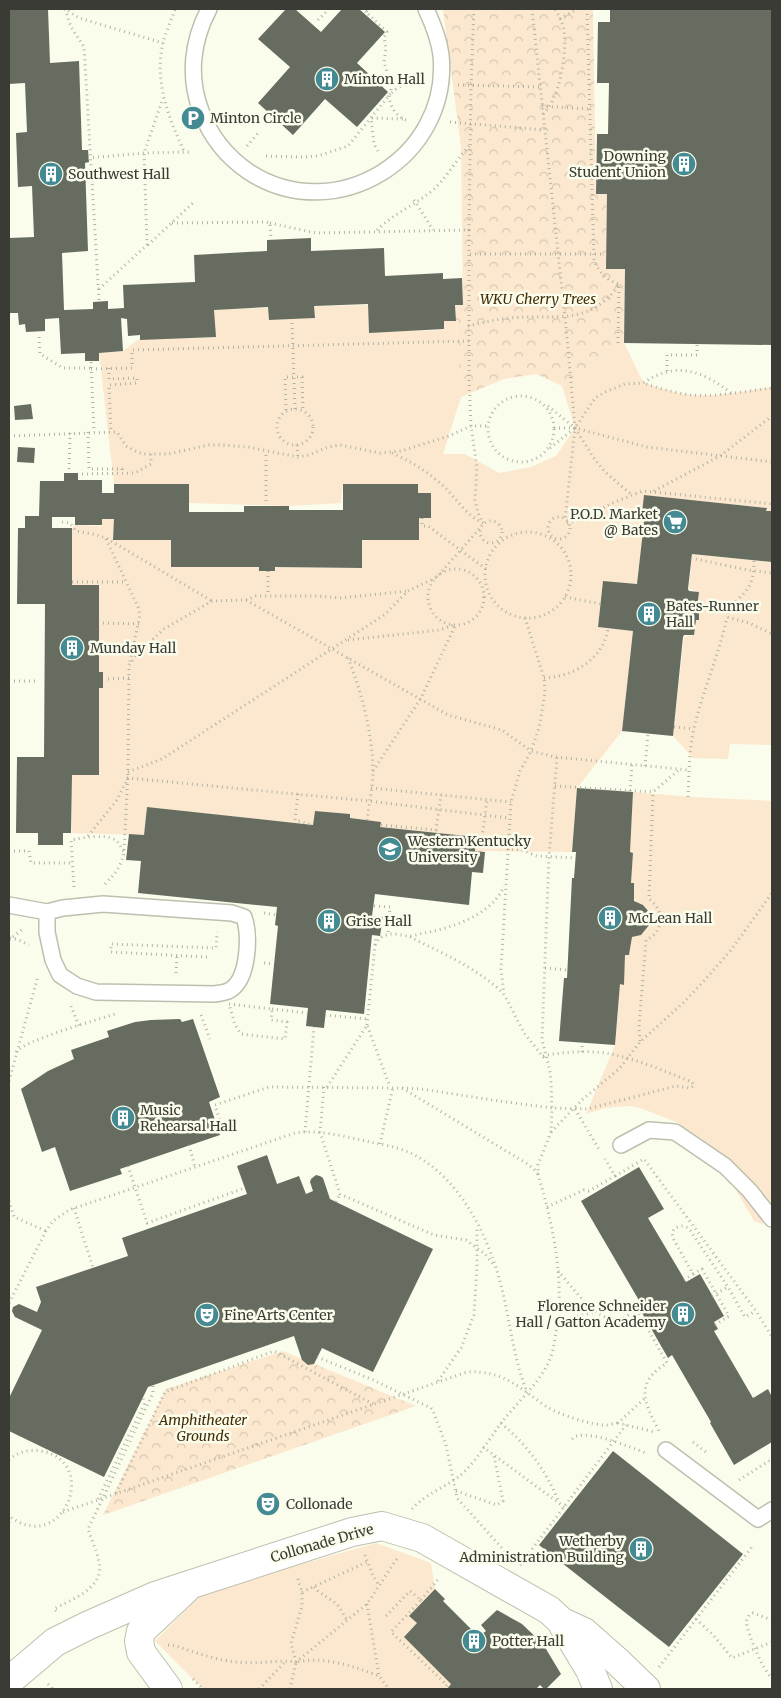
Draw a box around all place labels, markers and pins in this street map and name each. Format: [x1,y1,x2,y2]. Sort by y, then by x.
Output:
building icon: Minton Hall [314,66,340,92]
place label: Minton Hall [344,70,425,88]
parking icon: Minton Circle [180,105,206,131]
place label: Minton Circle [210,109,301,127]
place label: Downing Student Union [569,147,667,181]
building icon: Downing Student Union [671,151,697,177]
building icon: Southwest Hall [38,161,64,187]
place label: Southwest Hall [68,165,171,183]
place label: P.O.D. Market @ Bates [570,505,659,539]
supermarket icon: P.O.D. Market @ Bates [662,509,688,535]
place label: Bates-Runner Hall [666,597,759,631]
building icon: Bates-Runner Hall [636,601,662,627]
building icon: Munday Hall [59,635,85,661]
place label: Munday Hall [90,639,177,657]
place label: Western Kentucky University [407,832,532,866]
school or university icon: Western Kentucky University [377,836,403,862]
building icon: McLean Hall [597,905,623,931]
building icon: Grise Hall [316,908,342,934]
place label: McLean Hall [628,909,713,927]
place label: Grise Hall [346,912,412,930]
place label: Music Rehearsal Hall [140,1101,237,1135]
building icon: Music Rehearsal Hall [110,1105,136,1131]
place label: Florence Schneider Hall / Gatton Academy [516,1297,667,1331]
building icon: Florence Schneider Hall / Gatton Academy [670,1301,696,1327]
theatre icon: Fine Arts Center [194,1302,220,1328]
place label: Fine Arts Center [224,1306,333,1324]
theatre icon: Collonade [255,1491,281,1517]
place label: Collonade [286,1495,353,1513]
place label: Wetherby Administration Building [458,1532,625,1566]
building icon: Wetherby Administration Building [628,1536,654,1562]
building icon: Potter Hall [461,1628,487,1654]
place label: Potter Hall [492,1632,565,1650]

